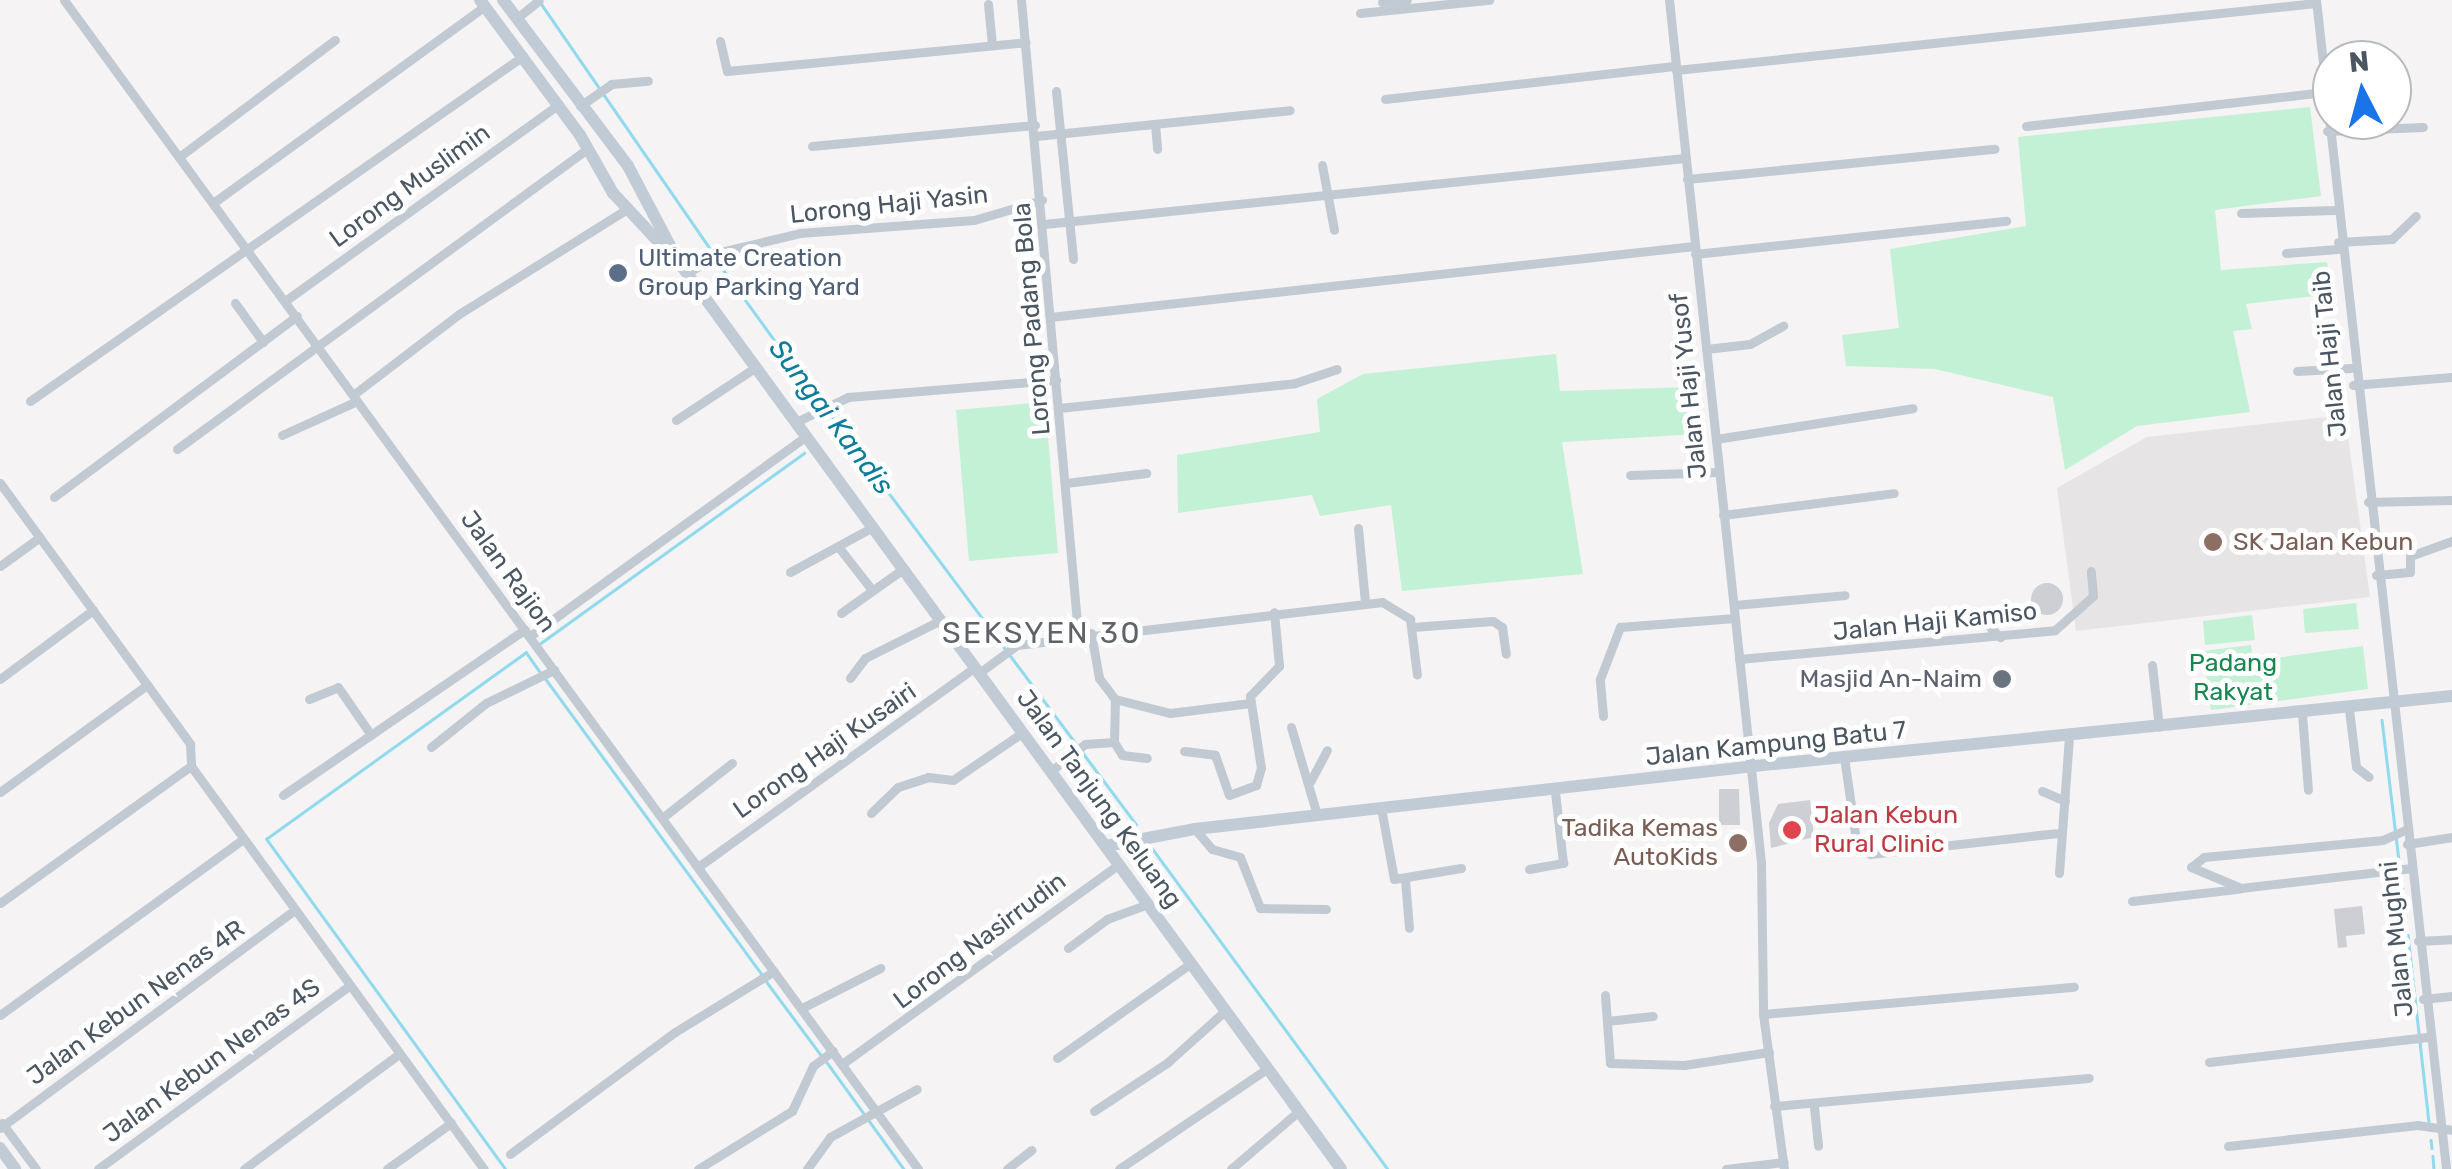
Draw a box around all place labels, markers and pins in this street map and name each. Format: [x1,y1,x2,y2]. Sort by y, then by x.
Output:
place label: Ultimate Creation Group Parking Yard [638,244,861,303]
marker: Ultimate Creation Group Parking Yard [607,262,629,284]
place label: SK Jalan Kebun [2233,527,2414,557]
marker: SK Jalan Kebun [2202,531,2224,553]
place label: Masjid An-Naim [1799,664,1982,694]
marker: Masjid An-Naim [1991,668,2013,690]
place label: Jalan Kebun Rural Clinic [1814,801,1958,860]
place label: Tadika Kemas AutoKids [1561,814,1718,873]
marker: Jalan Kebun Rural Clinic [1779,817,1805,843]
marker: Tadika Kemas AutoKids [1727,832,1749,854]

